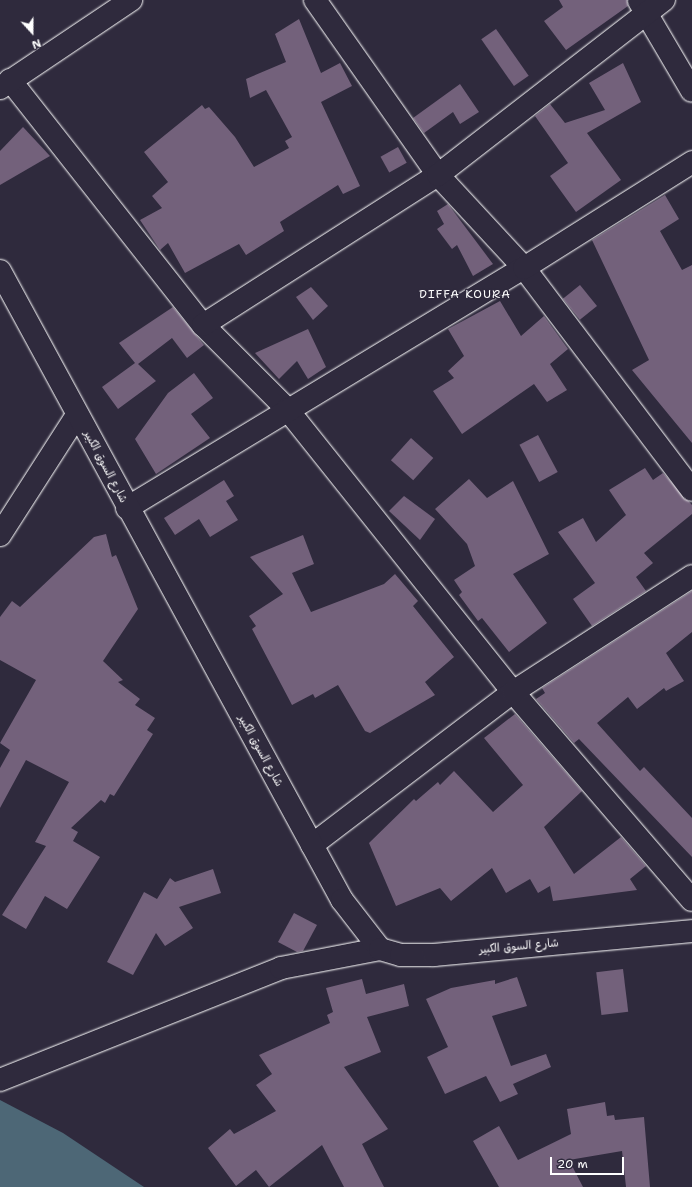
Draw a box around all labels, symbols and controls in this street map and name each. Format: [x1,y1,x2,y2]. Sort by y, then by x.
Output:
north arrow [12,12,52,52]
text: N [30,35,43,52]
district label: DIFFA KOURA [419,288,511,302]
street label: شارع السوق الكبير [80,429,130,505]
street label: شارع السوق الكبير [235,713,285,789]
street label: شارع السوق الكبير [479,937,559,957]
scale bar [552,1149,626,1175]
text: 20 m [557,1156,588,1172]

